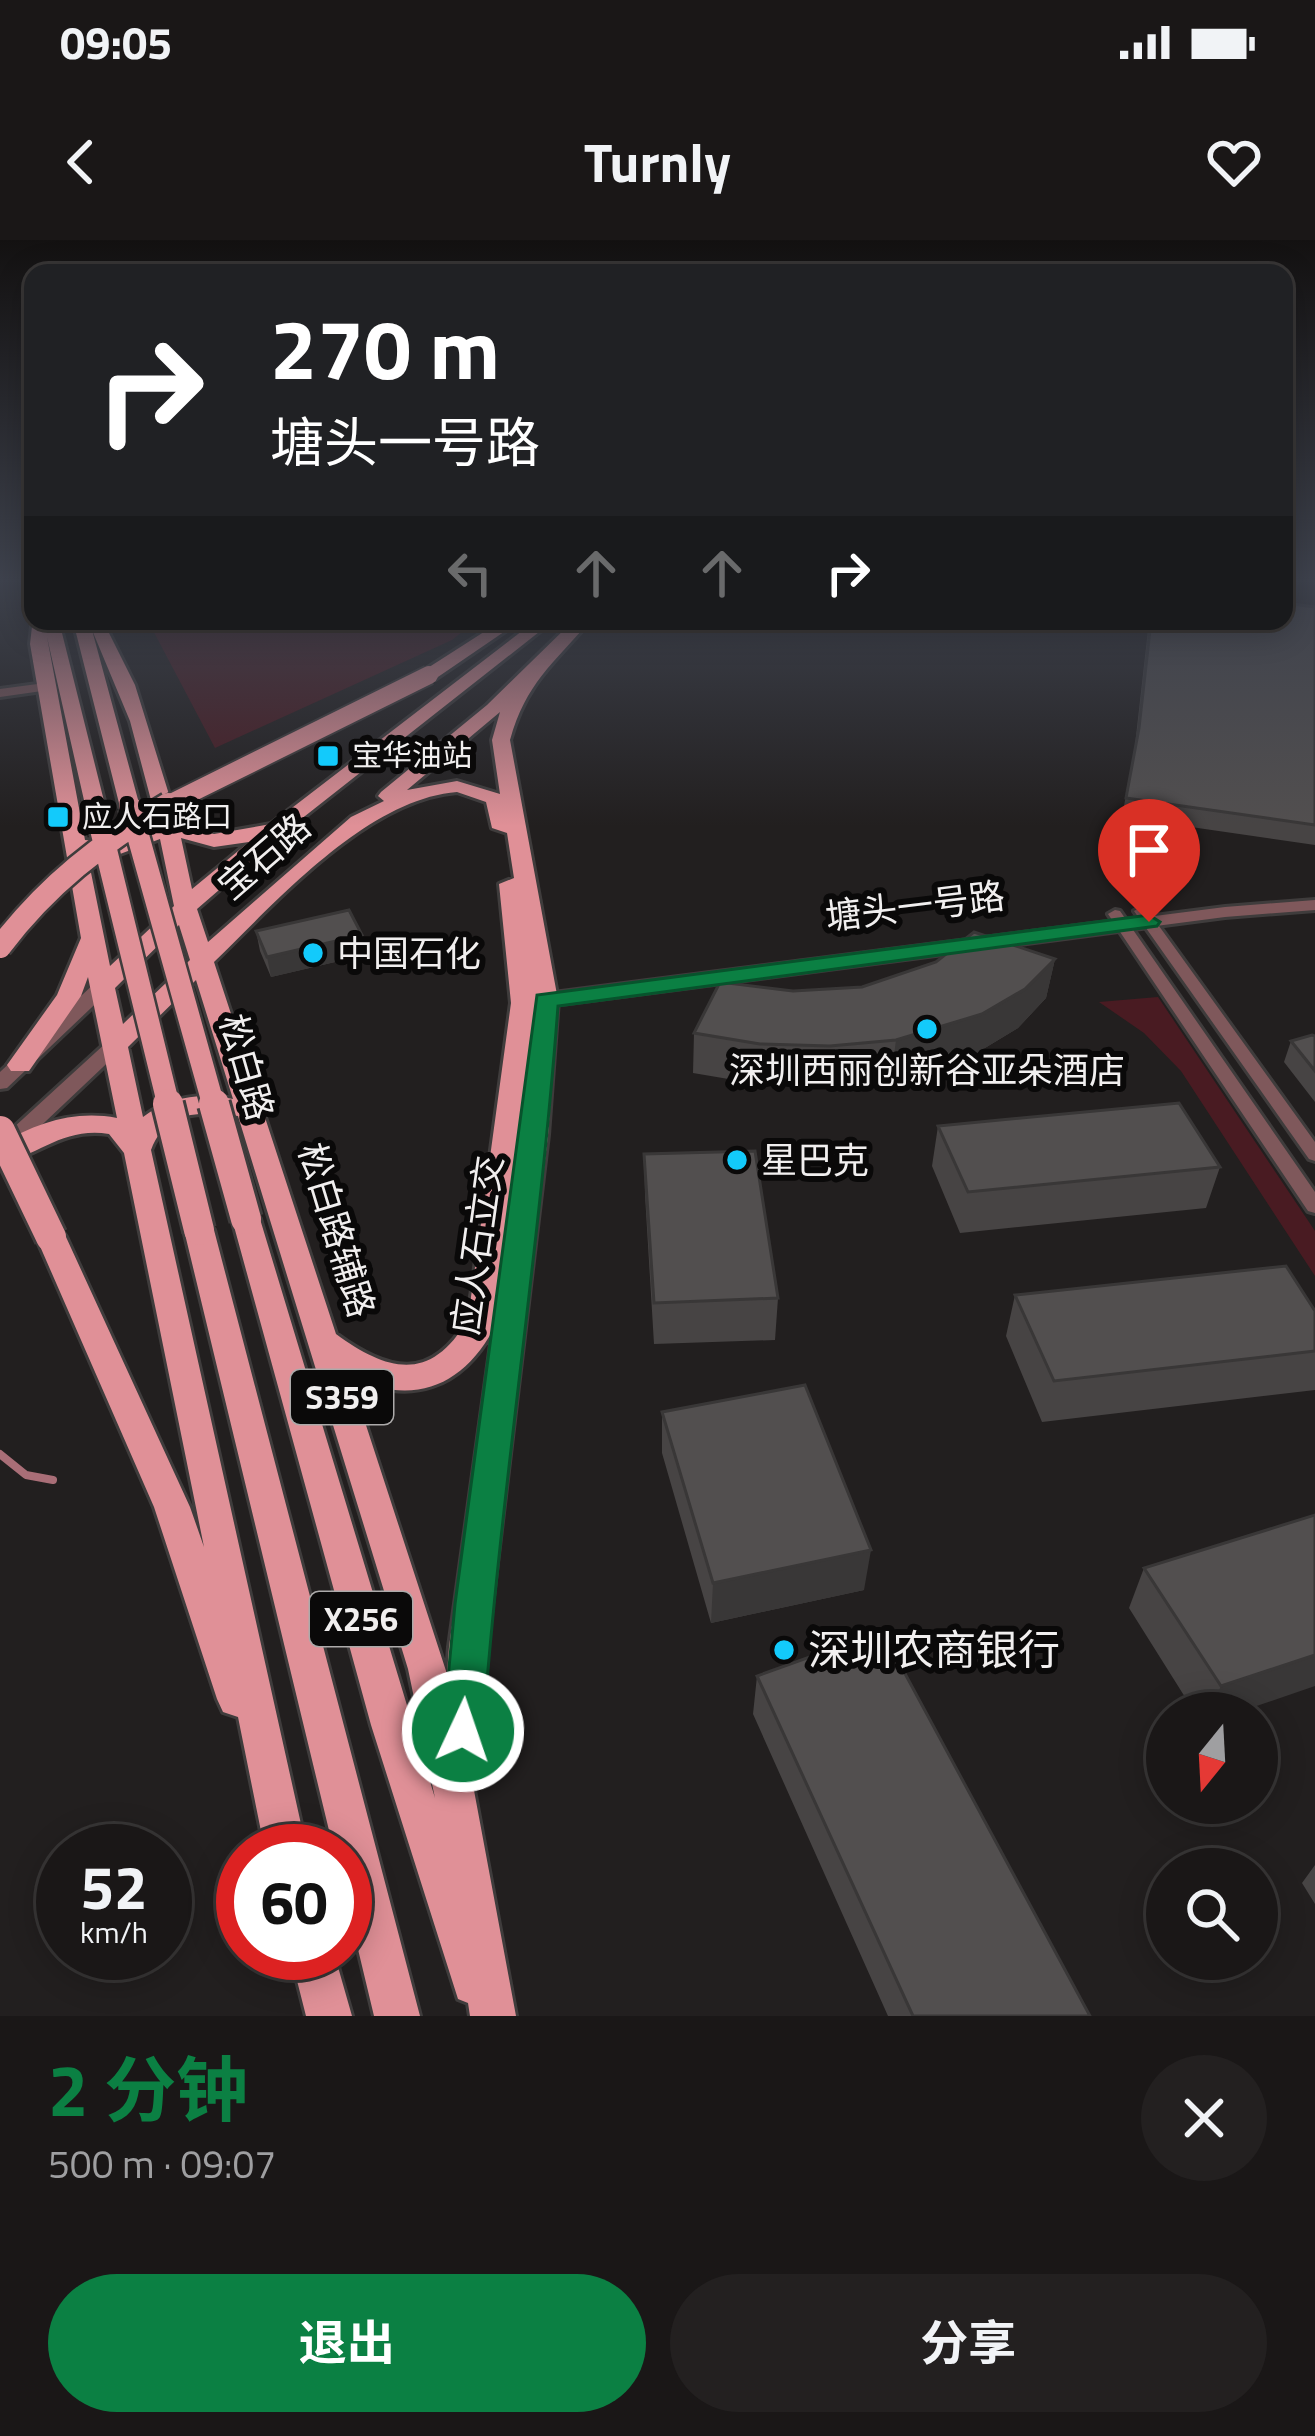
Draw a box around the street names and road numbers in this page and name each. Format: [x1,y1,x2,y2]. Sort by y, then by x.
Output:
street label: 宝石路 [205,799,322,912]
street label: 塘头一号路 [822,867,1008,944]
street label: 松白路 [206,1007,289,1126]
street label: 松白路辅路 [285,1136,390,1324]
street label: 应人石立交 [437,1152,516,1338]
road number: S359 [291,1370,393,1424]
road number: X256 [310,1592,412,1646]

